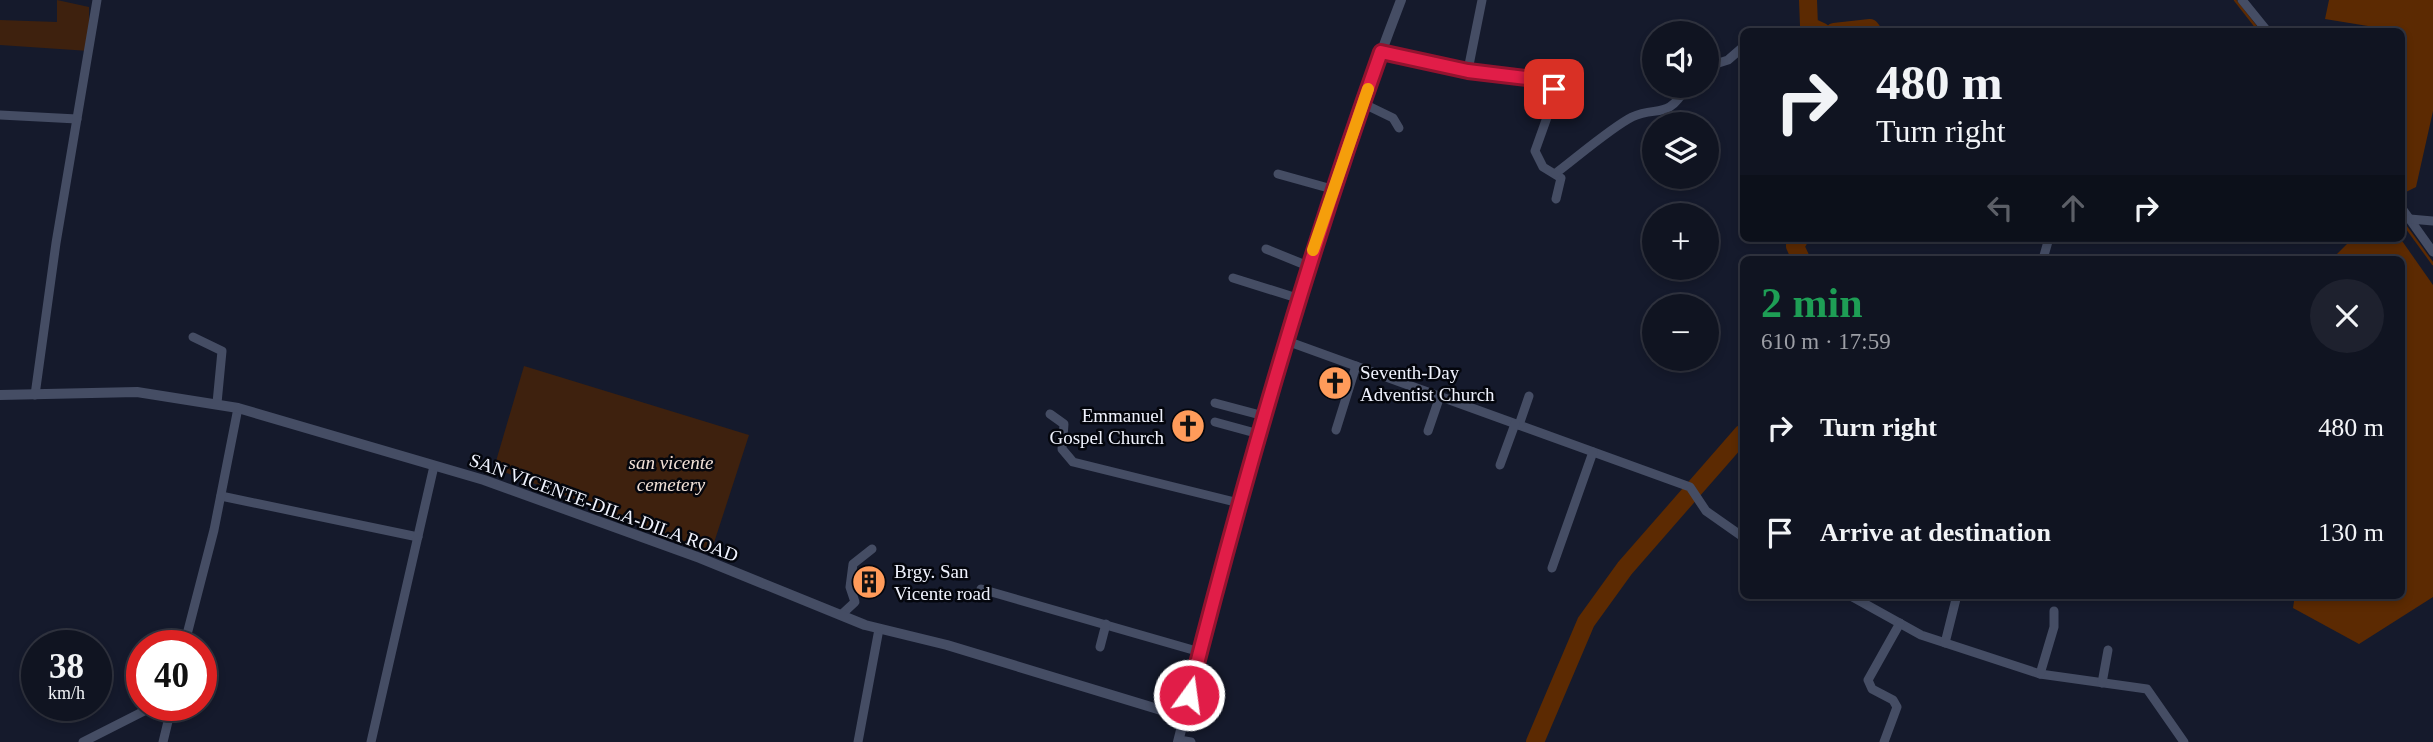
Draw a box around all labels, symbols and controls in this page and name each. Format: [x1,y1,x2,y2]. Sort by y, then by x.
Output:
map controls [1642,21,1719,371]
button: sound [1642,21,1719,98]
text: 480 m [1876,55,2003,110]
icon: right [1761,56,1852,147]
pin [1524,59,1584,119]
icon: arrive [1535,70,1573,108]
button: layers [1642,112,1719,189]
text: Turn right [1876,113,2006,149]
icon: left [1981,189,2019,227]
icon: ahead [2054,189,2092,227]
icon: right [2127,189,2165,227]
button: + [1642,203,1719,280]
button: close [2310,279,2384,353]
text: 2 min [1761,280,1863,326]
button: − [1642,294,1719,371]
text: 610 m · 17:59 [1761,329,1891,354]
place label: Seventh-Day Adventist Church [1360,362,1495,405]
church icon: Seventh-Day Adventist Church [1316,364,1354,402]
place label: Emmanuel Gospel Church [1049,405,1164,448]
church icon: Emmanuel Gospel Church [1169,407,1207,445]
icon: right [1761,409,1799,447]
text: Turn right [1820,413,1937,442]
text: 480 m [2318,413,2384,442]
street label: SAN VICENTE-DILA-DILA ROAD [467,449,741,566]
park label: san vicente cemetery [629,452,713,495]
icon: arrive [1761,514,1799,552]
text: Arrive at destination [1820,518,2051,547]
text: 130 m [2318,518,2384,547]
place label: Brgy. San Vicente road [894,561,991,604]
building icon: Brgy. San Vicente road [850,563,888,601]
speed limit sign: 40 [126,630,217,721]
text: 38 [49,647,84,686]
position arrow [1152,658,1226,732]
text: km/h [48,683,85,703]

